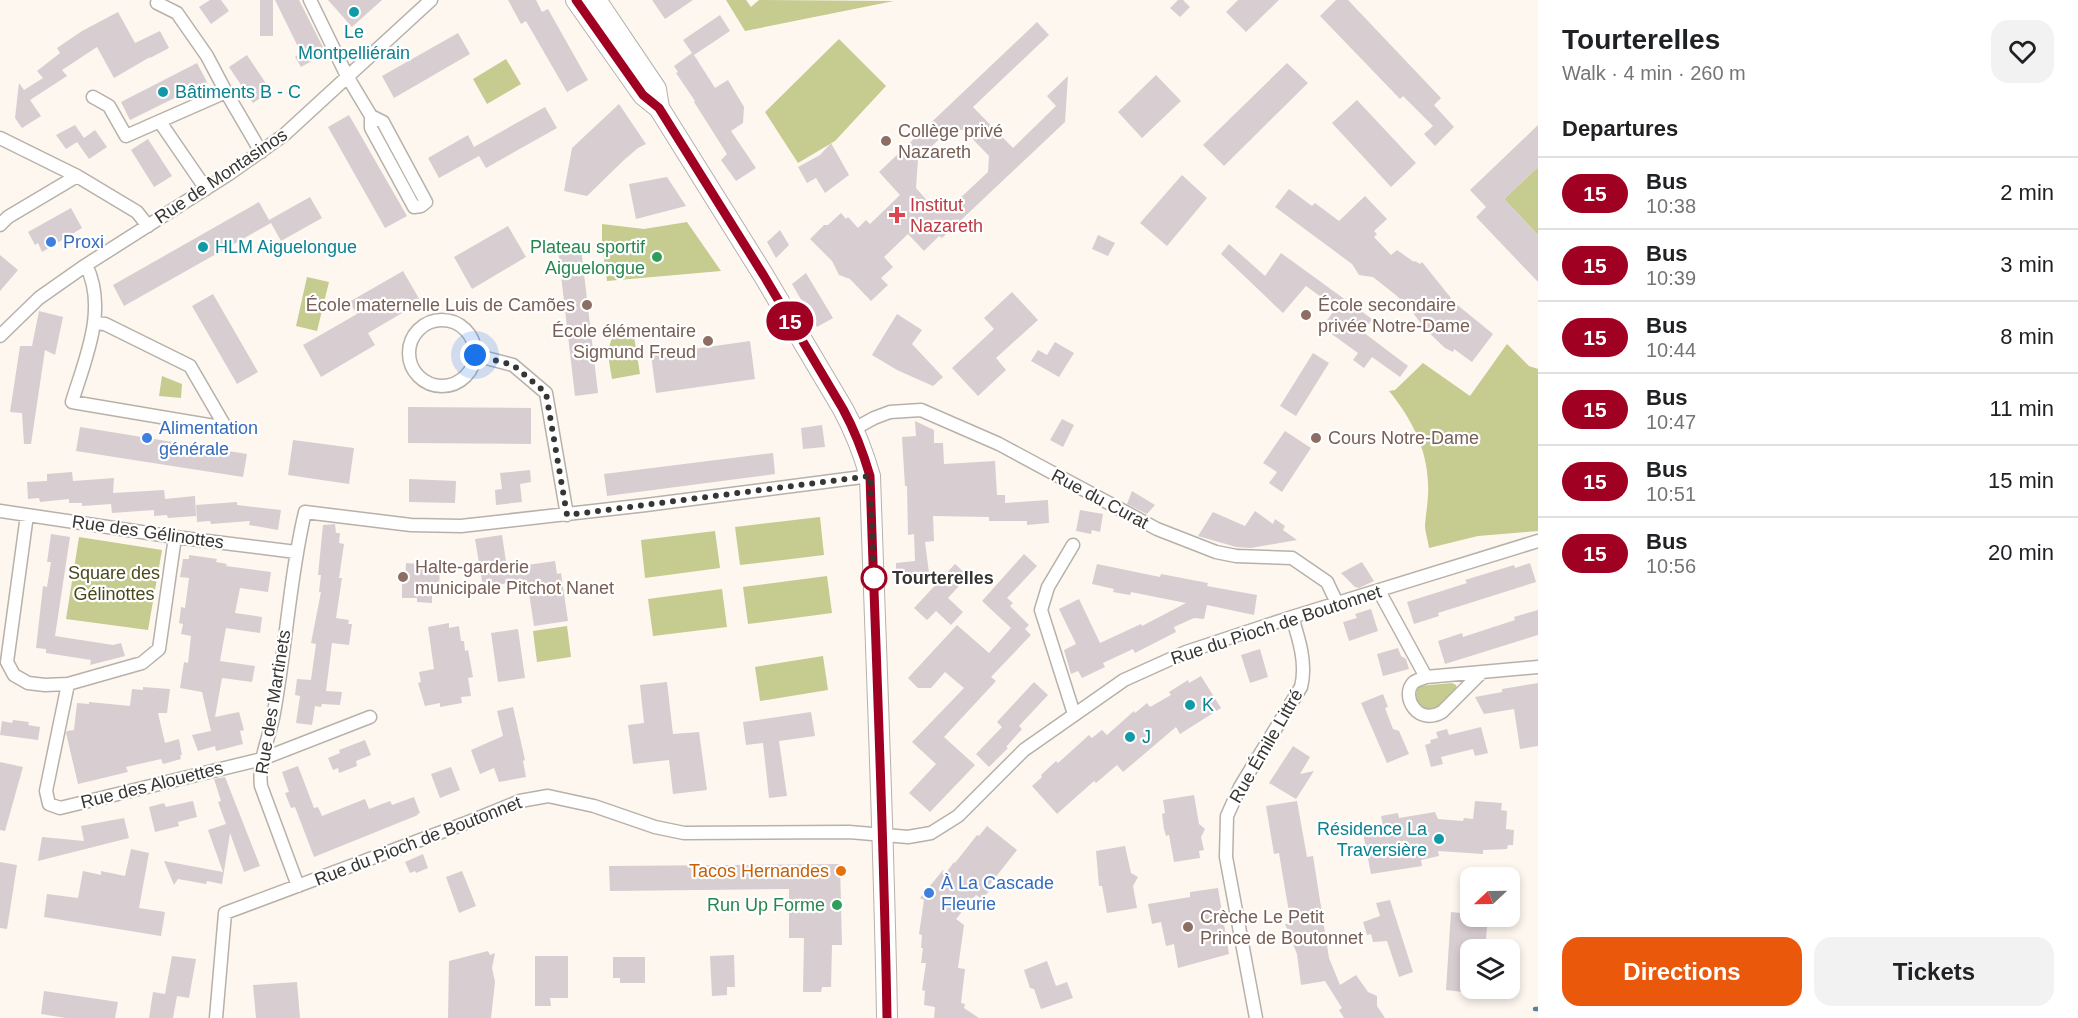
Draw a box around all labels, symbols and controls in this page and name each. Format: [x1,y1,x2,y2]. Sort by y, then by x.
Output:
marker: Le Montpelliérain [347,5,361,19]
button: heart [1991,20,2054,83]
place label: Le Montpelliérain [298,22,410,63]
text: Tourterelles [1562,24,1720,55]
text: Walk · 4 min · 260 m [1562,62,1746,84]
place label: Bâtiments B - C [175,82,301,102]
marker: Bâtiments B - C [156,85,170,99]
text: Departures [1562,116,1678,141]
place label: Collège privé Nazareth [898,121,1003,162]
street label: Rue de Montasinos [151,124,291,228]
marker: Collège privé Nazareth [879,134,893,148]
text: Bus [1646,169,1688,194]
text: 2 min [2000,180,2054,205]
text: 15 [1583,182,1607,205]
place label: Institut Nazareth [910,195,983,236]
text: 10:38 [1646,195,1696,217]
marker: Institut Nazareth [888,206,906,224]
place label: Proxi [63,232,104,252]
marker: Proxi [44,235,58,249]
place label: HLM Aiguelongue [215,237,357,257]
place label: Plateau sportif Aiguelongue [530,237,646,278]
marker: HLM Aiguelongue [196,240,210,254]
text: Bus [1646,241,1688,266]
marker: Plateau sportif Aiguelongue [650,250,664,264]
text: 3 min [2000,252,2054,277]
text: 15 [1583,254,1607,277]
text: 10:39 [1646,267,1696,289]
place label: École maternelle Luis de Camões [306,295,575,315]
place label: École secondaire privée Notre-Dame [1318,295,1470,336]
marker: École maternelle Luis de Camões [580,298,594,312]
line badge: 15 [763,302,817,340]
marker: École secondaire privée Notre-Dame [1299,308,1313,322]
text: 15 [778,310,802,333]
text: Bus [1646,313,1688,338]
place label: École élémentaire Sigmund Freud [552,321,696,362]
text: 8 min [2000,324,2054,349]
text: 15 [1583,326,1607,349]
marker: École élémentaire Sigmund Freud [701,334,715,348]
text: 10:44 [1646,339,1696,361]
your location [460,340,490,370]
text: Bus [1646,385,1688,410]
text: 11 min [1990,396,2054,421]
text: 15 [1583,398,1607,421]
text: 10:47 [1646,411,1696,433]
place label: Alimentation générale [159,418,258,459]
place label: Cours Notre-Dame [1328,428,1479,448]
marker: Alimentation générale [140,431,154,445]
marker: Cours Notre-Dame [1309,431,1323,445]
text: Bus [1646,457,1688,482]
street label: Rue du Curat [1048,465,1152,533]
text: 15 min [1988,468,2054,493]
text: 15 [1583,470,1607,493]
text: 10:51 [1646,483,1696,505]
street label: Rue des Gélinottes [71,511,225,553]
text: Bus [1646,529,1688,554]
text: 20 min [1988,540,2054,565]
text: 15 [1583,542,1607,565]
text: 10:56 [1646,555,1696,577]
place label: Halte-garderie municipale Pitchot Nanet [415,557,614,598]
park label: Square des Gélinottes [68,563,160,604]
marker: Tourterelles [861,565,887,591]
place label: Tourterelles [892,568,994,588]
marker: Halte-garderie municipale Pitchot Nanet [396,570,410,584]
street label: Rue du Pioch de Boutonnet [1168,581,1384,669]
street label: Rue des Martinets [252,628,294,776]
street label: Rue Émile Littré [1225,686,1307,806]
place label: K [1202,695,1214,715]
marker: K [1183,698,1197,712]
place label: J [1142,727,1151,747]
marker: J [1123,730,1137,744]
street label: Rue des Alouettes [79,758,225,812]
street label: Rue du Pioch de Boutonnet [312,792,524,890]
place label: Résidence La Traversière [1317,819,1428,860]
marker: Résidence La Traversière [1432,832,1446,846]
place label: Tacos Hernandes [689,861,829,881]
marker: Tacos Hernandes [834,864,848,878]
north arrow [1460,867,1520,927]
map controls [1460,867,1520,999]
place label: À La Cascade Fleurie [941,873,1054,914]
marker: À La Cascade Fleurie [922,886,936,900]
place label: Run Up Forme [707,895,825,915]
marker: Run Up Forme [830,898,844,912]
place label: Crèche Le Petit Prince de Boutonnet [1200,907,1363,948]
marker: Crèche Le Petit Prince de Boutonnet [1181,920,1195,934]
button: Directions [1562,937,1802,1006]
button: Tickets [1814,937,2054,1006]
button: layers [1460,939,1520,999]

